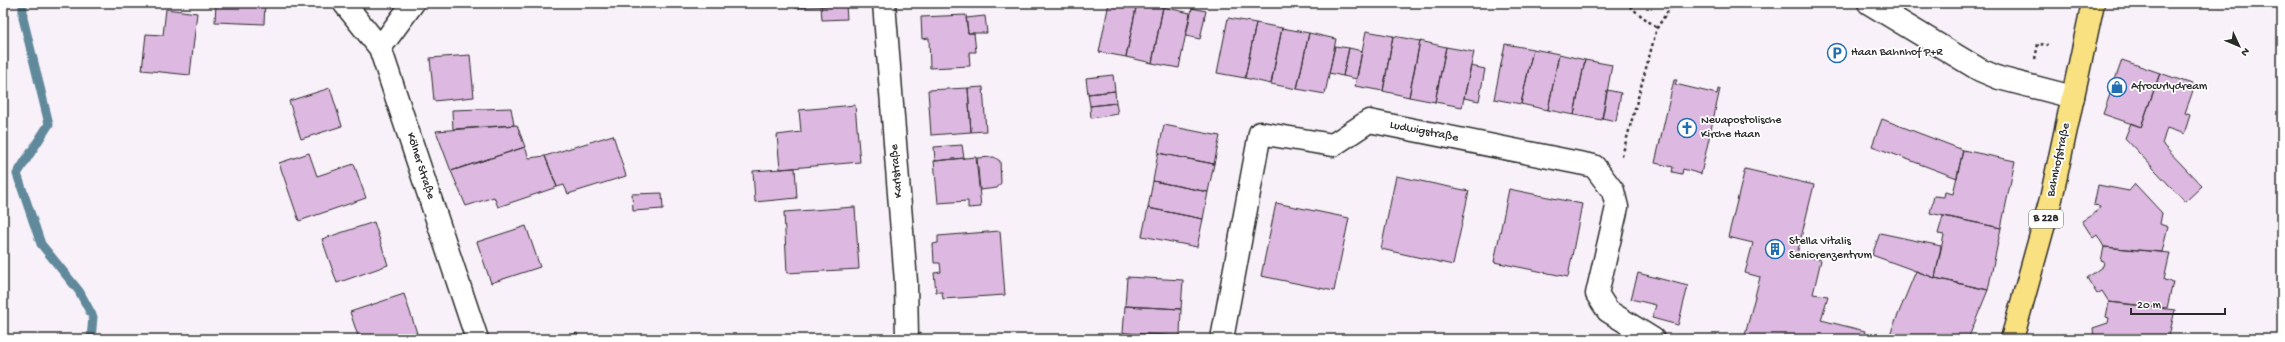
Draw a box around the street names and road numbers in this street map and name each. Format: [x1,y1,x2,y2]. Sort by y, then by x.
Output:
street label: Ludwigstraße [1389,118,1460,146]
street label: Bahnhofstraße [2044,121,2074,199]
street label: Kölner Straße [403,131,438,202]
street label: Karlstraße [888,143,906,198]
road number: B 228 [2029,210,2063,228]

